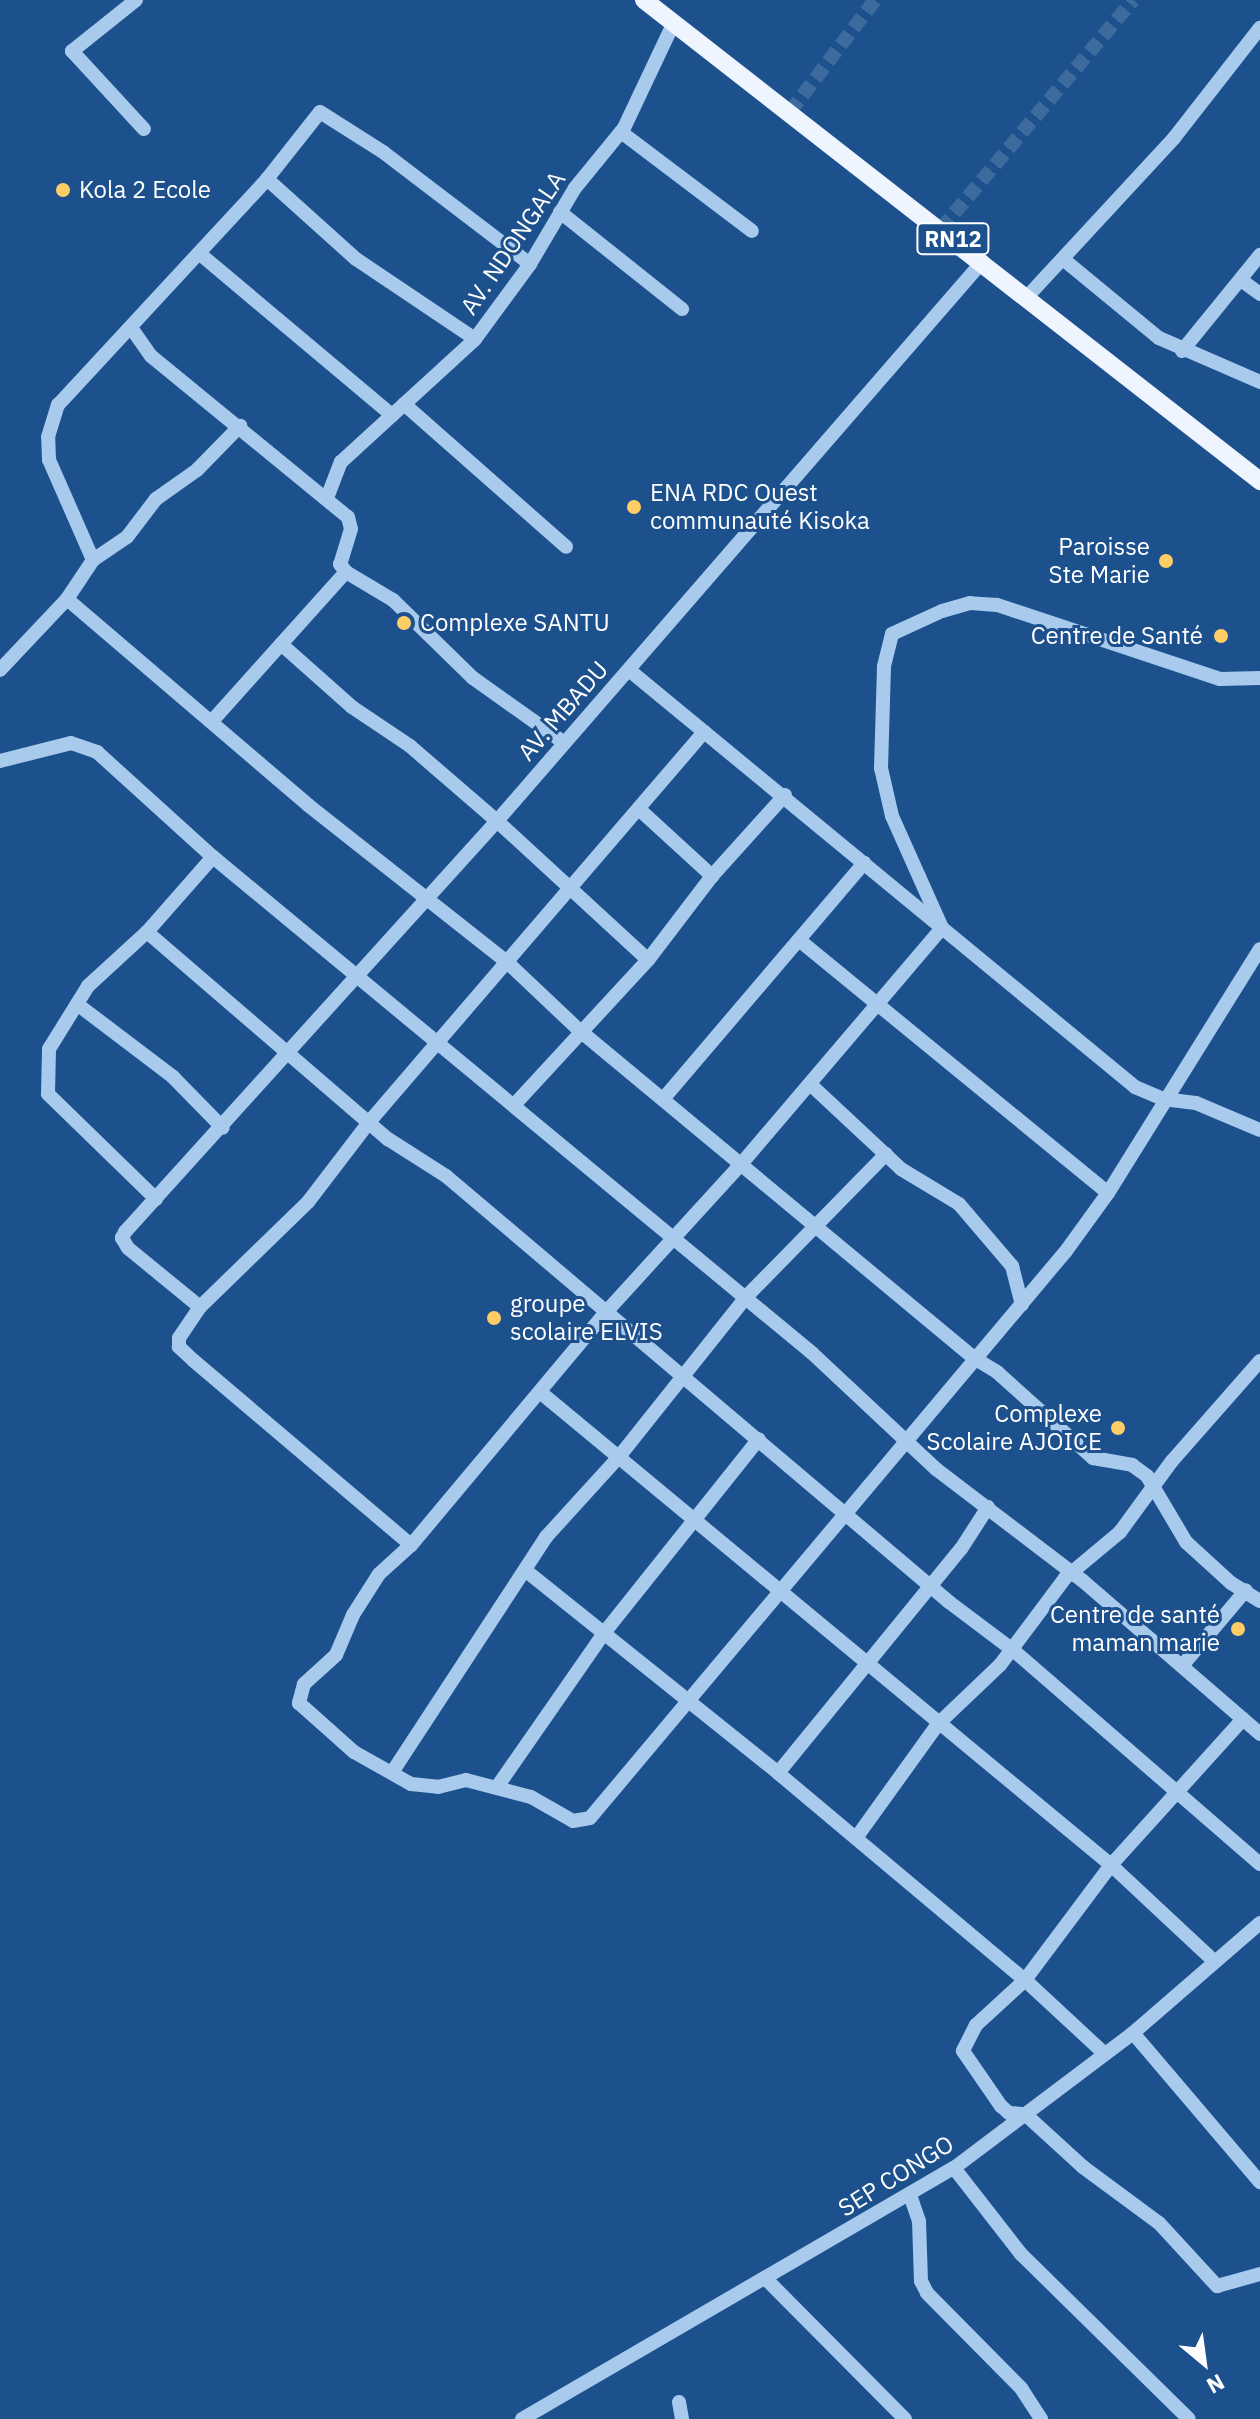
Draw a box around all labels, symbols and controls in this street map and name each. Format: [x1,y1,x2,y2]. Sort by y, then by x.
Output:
street label: AV. NDONGALA [454,166,572,320]
place label: Kola 2 Ecole [79,176,211,204]
marker: Kola 2 Ecole [54,181,72,199]
road number: RN12 [915,221,991,257]
place label: ENA RDC Ouest communauté Kisoka [650,479,870,535]
marker: ENA RDC Ouest communauté Kisoka [625,498,643,516]
place label: Paroisse Ste Marie [1049,533,1150,589]
marker: Paroisse Ste Marie [1157,552,1175,570]
place label: Complexe SANTU [420,609,610,637]
marker: Complexe SANTU [395,614,413,632]
place label: Centre de Santé [1031,622,1203,650]
marker: Centre de Santé [1210,625,1232,647]
street label: AV. MBADU [512,655,614,767]
place label: groupe scolaire ELVIS [510,1290,663,1346]
marker: groupe scolaire ELVIS [485,1309,503,1327]
place label: Complexe Scolaire AJOICE [927,1400,1102,1456]
marker: Complexe Scolaire AJOICE [1109,1419,1127,1437]
place label: Centre de santé maman marie [1050,1601,1220,1657]
marker: Centre de santé maman marie [1227,1618,1249,1640]
street label: SEP CONGO [833,2129,959,2223]
north arrow [1164,2323,1244,2403]
text: N [1202,2368,1230,2401]

